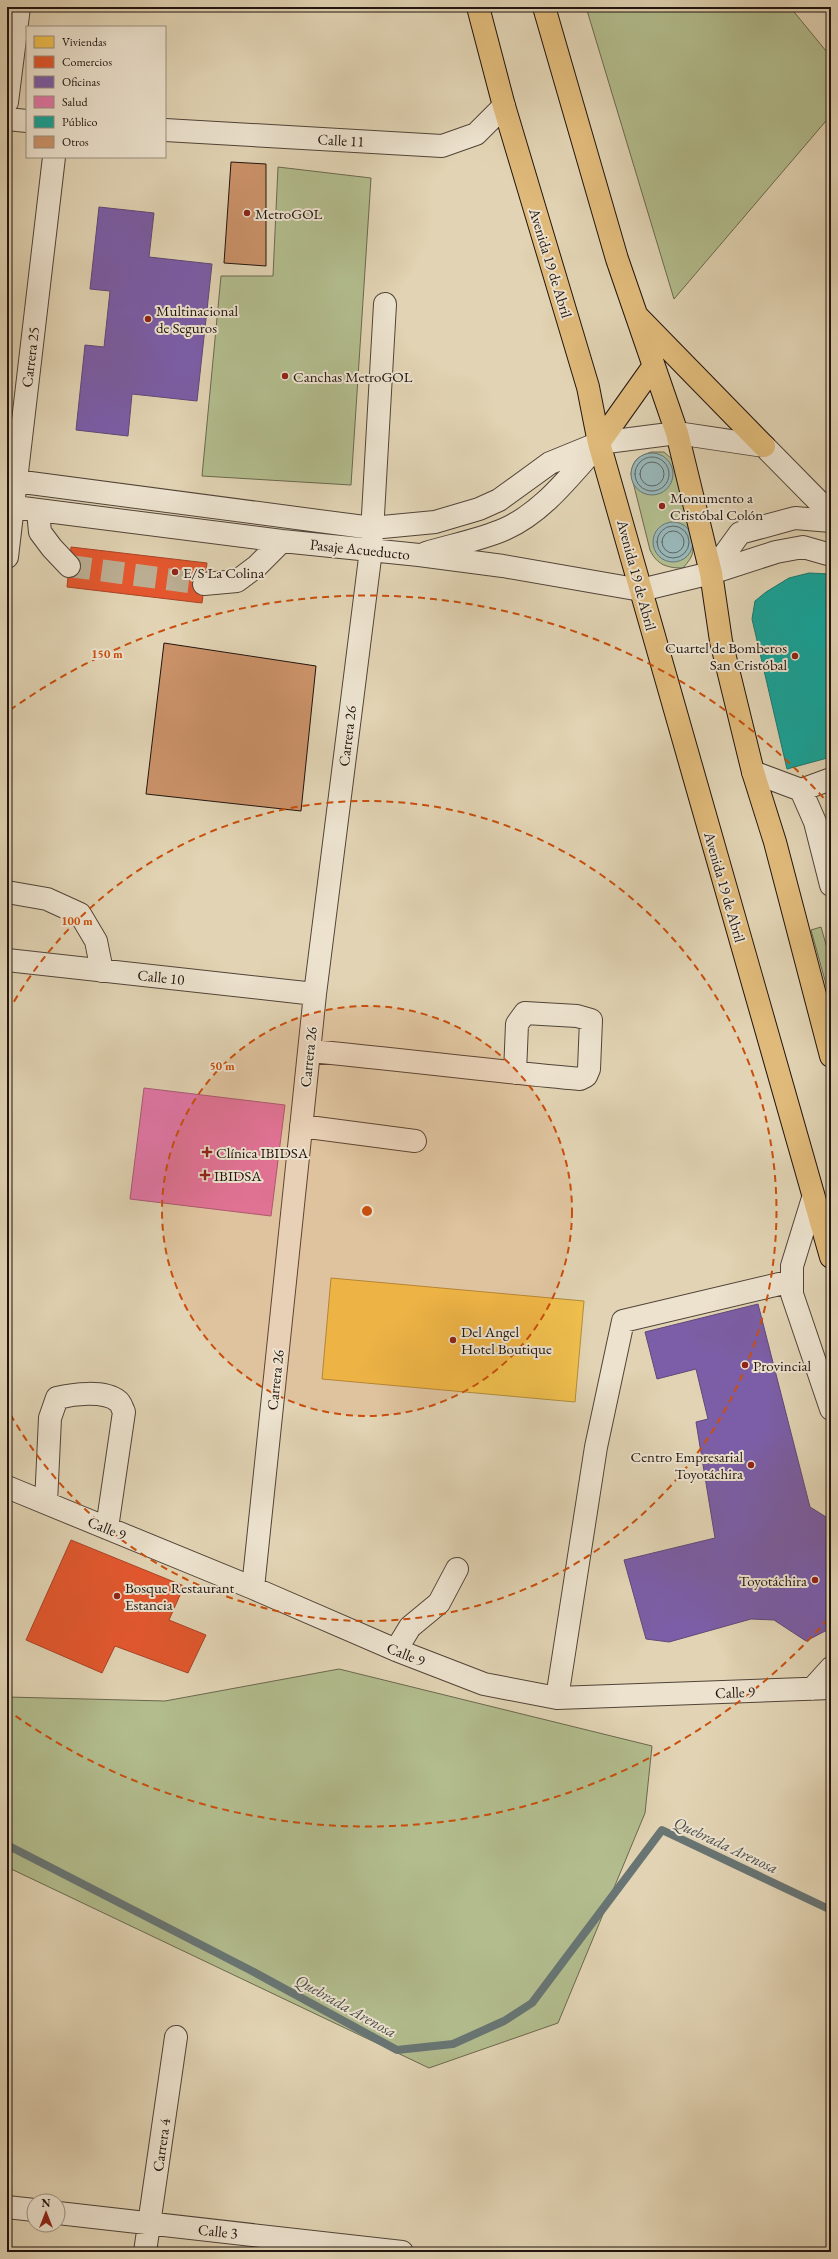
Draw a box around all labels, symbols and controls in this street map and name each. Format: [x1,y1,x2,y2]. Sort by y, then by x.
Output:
legend [26,26,166,158]
text: Viviendas [62,34,107,50]
text: Comercios [62,54,112,70]
text: Oficinas [62,74,100,90]
text: Salud [62,94,89,110]
text: Público [62,114,97,130]
street label: Calle 11 [317,129,365,151]
text: Otros [62,134,89,150]
place label: MetroGOL [255,204,323,223]
street label: Avenida 19 de Abril [525,205,577,321]
marker: MetroGOL [242,208,252,218]
place label: Multinacional de Seguros [156,301,238,337]
marker: Multinacional de Seguros [143,314,153,324]
street label: Carrera 25 [17,326,43,388]
place label: Canchas MetroGOL [293,367,413,386]
marker: Canchas MetroGOL [280,371,290,381]
place label: Monumento a Cristóbal Colón [670,488,763,524]
marker: Monumento a Cristóbal Colón [657,501,667,511]
street label: Avenida 19 de Abril [613,517,661,633]
street label: Pasaje Acueducto [309,534,411,564]
place label: E/S La Colina [183,563,264,582]
marker: E/S La Colina [170,567,180,577]
place label: Cuartel de Bomberos San Cristóbal [665,638,787,674]
text: 150 m [91,646,123,662]
marker: Cuartel de Bomberos San Cristóbal [790,651,800,661]
street label: Carrera 26 [334,705,360,767]
street label: Avenida 19 de Abril [700,829,750,945]
text: 100 m [61,913,93,929]
street label: Calle 10 [137,965,185,989]
street label: Carrera 26 [295,1026,321,1088]
text: 50 m [209,1058,235,1074]
place label: Clínica IBIDSA [216,1143,309,1162]
marker: Clínica IBIDSA [201,1146,213,1158]
place label: IBIDSA [214,1166,262,1185]
marker: IBIDSA [199,1169,211,1181]
centre of rings [360,1204,374,1218]
place label: Del Angel Hotel Boutique [461,1322,552,1358]
marker: Del Angel Hotel Boutique [448,1335,458,1345]
street label: Carrera 26 [262,1349,288,1411]
place label: Provincial [753,1356,811,1375]
marker: Provincial [740,1360,750,1370]
place label: Centro Empresarial Toyotáchira [631,1447,743,1483]
marker: Centro Empresarial Toyotáchira [746,1460,756,1470]
street label: Calle 9 [85,1512,129,1544]
place label: Toyotáchira [739,1571,807,1590]
marker: Toyotáchira [810,1575,820,1585]
place label: Bosque Restaurant Estancia [125,1578,235,1614]
marker: Bosque Restaurant Estancia [112,1591,122,1601]
street label: Calle 9 [384,1638,428,1670]
street label: Calle 9 [715,1682,755,1702]
water label: Quebrada Arenosa [671,1812,781,1878]
water label: Quebrada Arenosa [292,1970,400,2042]
street label: Carrera 4 [148,2116,174,2173]
north arrow [26,2193,66,2233]
text: N [42,2196,51,2210]
street label: Calle 3 [197,2219,239,2243]

